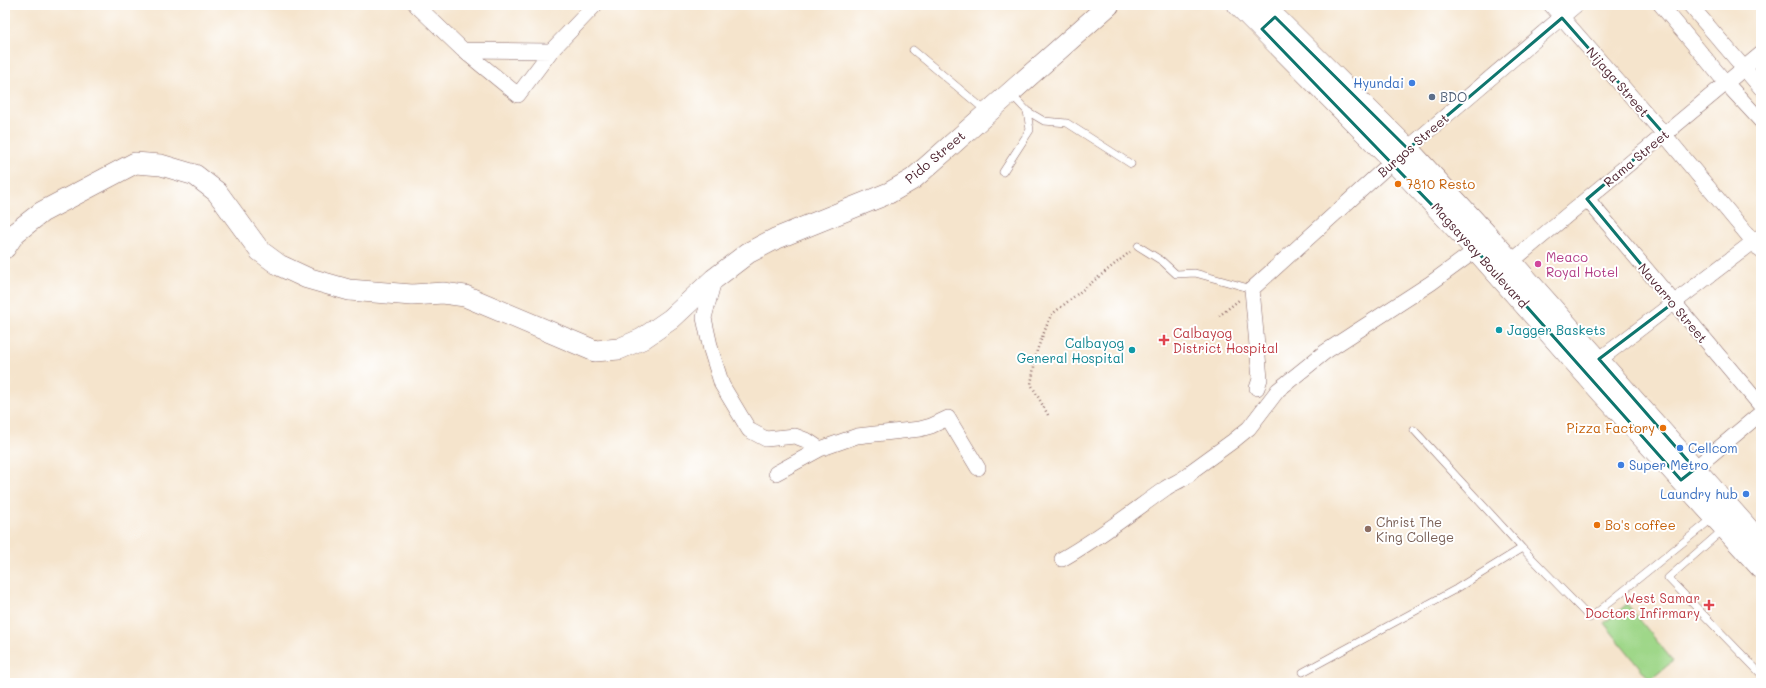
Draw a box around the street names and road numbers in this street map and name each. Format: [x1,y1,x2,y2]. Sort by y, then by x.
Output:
street label: Nijaga Street [1583,43,1654,120]
street label: Burgos Street [1374,109,1452,180]
street label: Rama Street [1599,125,1672,190]
street label: Pido Street [901,126,968,187]
street label: Magsaysay Boulevard [1428,198,1532,311]
street label: Navarro Street [1635,259,1712,346]

